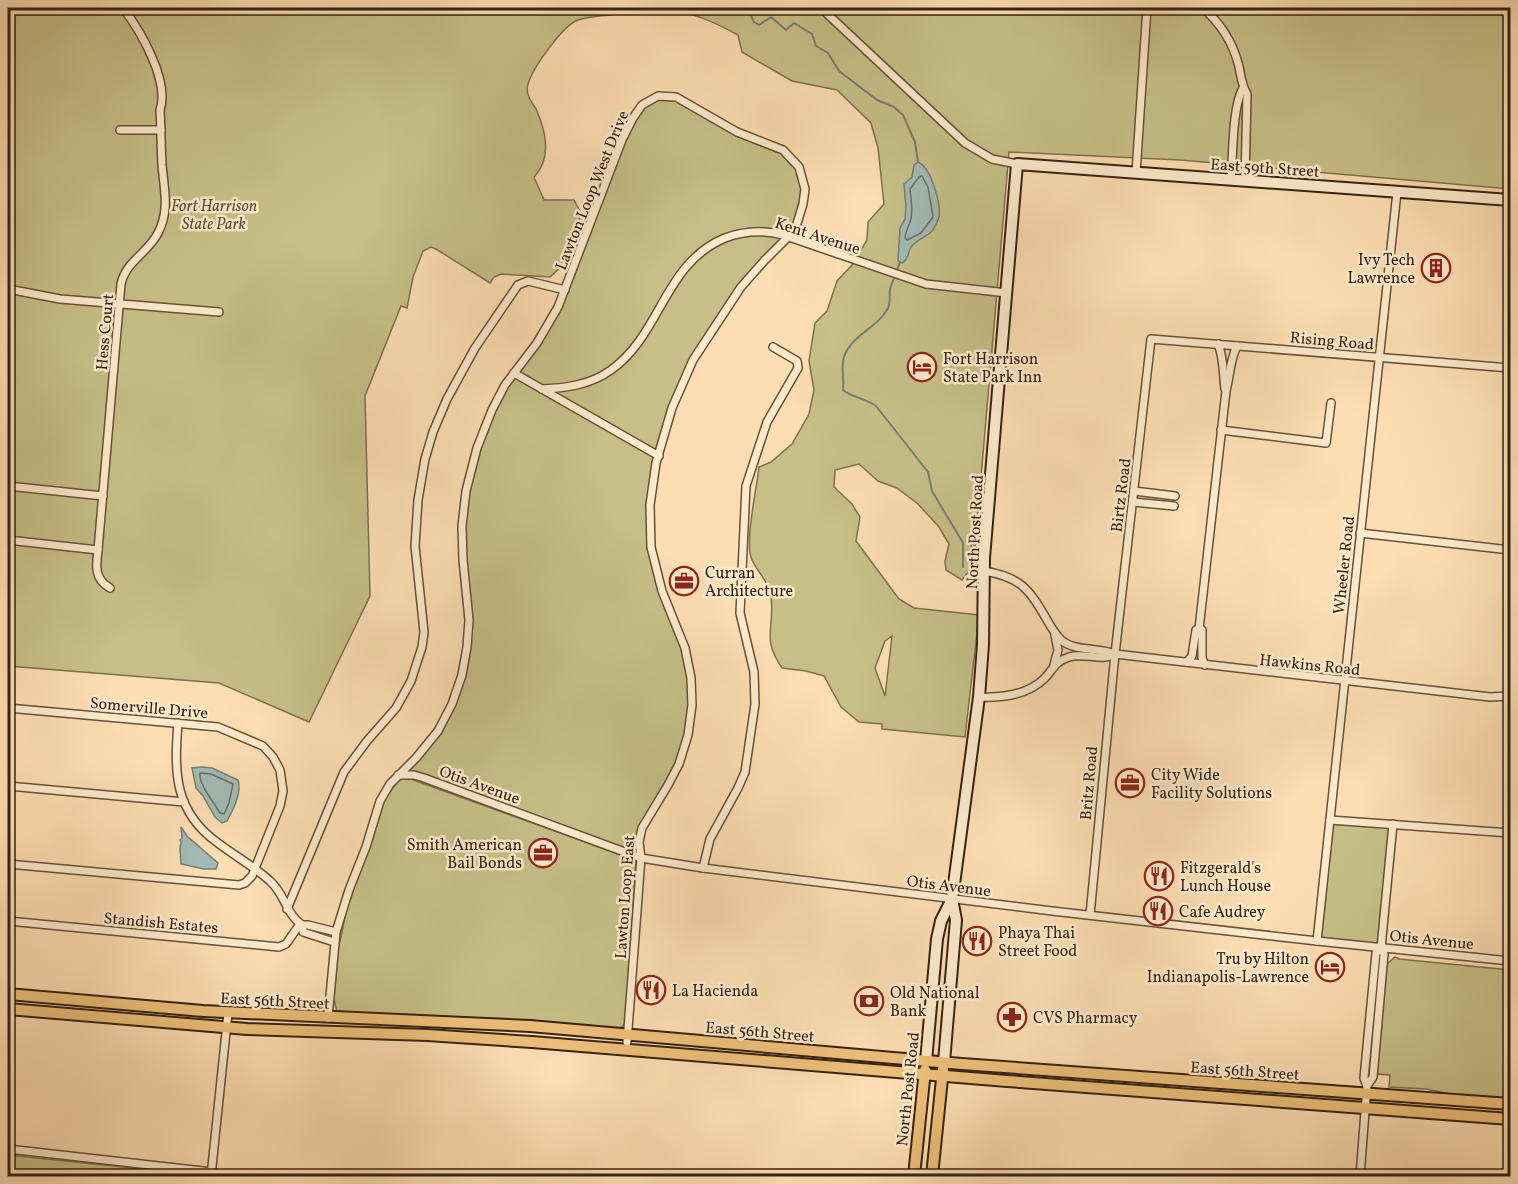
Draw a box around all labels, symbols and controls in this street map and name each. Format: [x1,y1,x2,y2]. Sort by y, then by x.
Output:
street label: Lawton Loop West Drive [551,108,635,274]
street label: East 59th Street [1210,154,1320,184]
park label: Fort Harrison State Park [171,196,257,236]
street label: Kent Avenue [772,213,863,261]
place label: Ivy Tech Lawrence [1348,250,1415,290]
building icon: Ivy Tech Lawrence [1420,252,1452,284]
street label: Hess Court [92,293,120,371]
street label: Rising Road [1289,327,1375,357]
place label: Fort Harrison State Park Inn [943,349,1042,389]
hotel icon: Fort Harrison State Park Inn [906,351,938,383]
street label: Birtz Road [1107,457,1137,534]
street label: North Post Road [962,474,990,590]
street label: Wheeler Road [1329,515,1361,616]
place label: Curran Architecture [705,563,793,603]
office icon: Curran Architecture [668,565,700,597]
street label: Hawkins Road [1258,650,1361,682]
street label: Somerville Drive [89,693,209,725]
street label: Britz Road [1076,745,1104,821]
street label: Otis Avenue [436,761,523,811]
place label: City Wide Facility Solutions [1151,765,1272,805]
office icon: City Wide Facility Solutions [1114,767,1146,799]
street label: Lawton Loop East [611,834,641,960]
place label: Smith American Bail Bonds [407,835,522,875]
office icon: Smith American Bail Bonds [527,837,559,869]
place label: Fitzgerald's Lunch House [1180,858,1271,898]
restaurant icon: Fitzgerald's Lunch House [1143,860,1175,892]
street label: Otis Avenue [905,871,992,903]
restaurant icon: Cafe Audrey [1142,895,1174,927]
place label: Cafe Audrey [1179,902,1266,924]
street label: Standish Estates [103,908,219,940]
place label: Phaya Thai Street Food [998,923,1077,963]
restaurant icon: Phaya Thai Street Food [961,925,993,957]
street label: Otis Avenue [1389,926,1475,956]
place label: Tru by Hilton Indianapolis-Lawrence [1147,949,1309,989]
hotel icon: Tru by Hilton Indianapolis-Lawrence [1314,951,1346,983]
restaurant icon: La Hacienda [635,974,667,1006]
place label: La Hacienda [672,981,758,1003]
place label: Old National Bank [890,983,980,1023]
bank icon: Old National Bank [853,985,885,1017]
street label: East 56th Street [220,988,330,1016]
pharmacy icon: CVS Pharmacy [996,1001,1028,1033]
place label: CVS Pharmacy [1033,1008,1138,1030]
street label: East 56th Street [704,1017,816,1049]
street label: North Post Road [892,1031,926,1147]
street label: East 56th Street [1190,1057,1301,1087]

